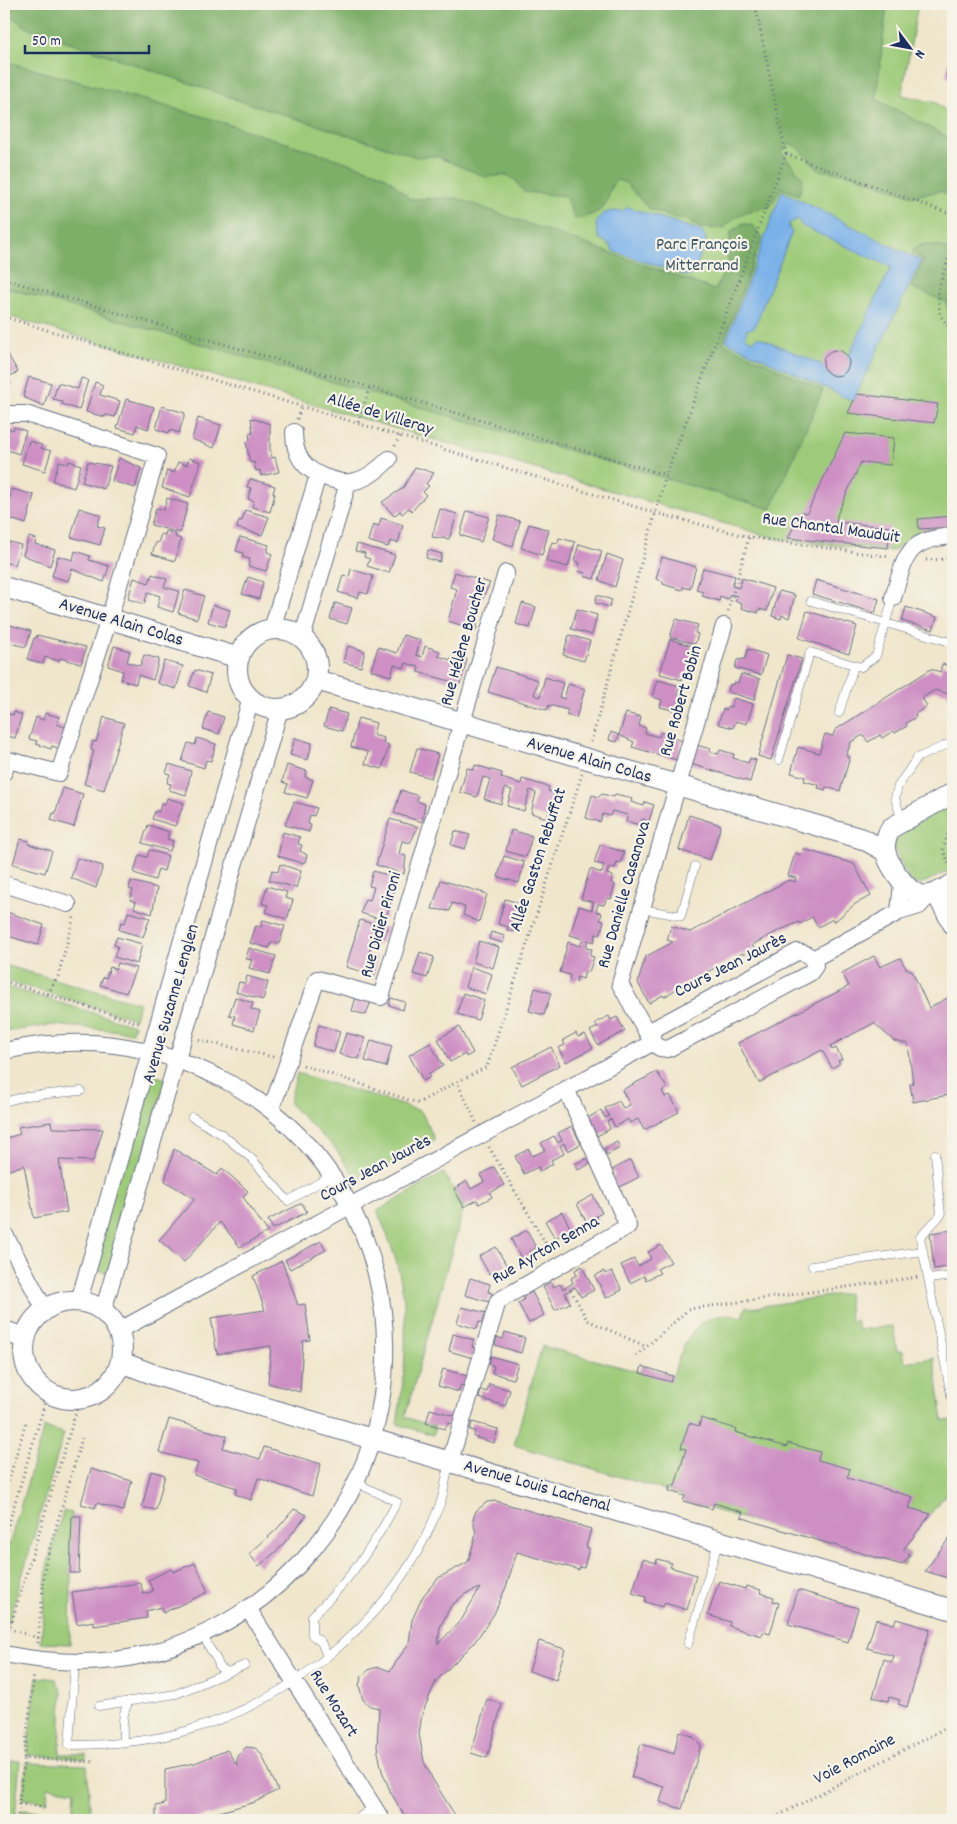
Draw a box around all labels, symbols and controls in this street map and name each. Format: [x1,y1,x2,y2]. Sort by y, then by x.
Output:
scale bar [25,22,149,54]
north arrow [884,22,934,72]
text: 50 m [32,31,61,53]
text: N [909,46,930,62]
park label: Parc François Mitterrand [656,233,748,279]
street label: Allée de Villeray [324,387,437,443]
street label: Rue Chantal Mauduit [761,507,902,551]
street label: Rue Hélène Boucher [435,575,495,709]
street label: Avenue Alain Colas [56,592,186,654]
street label: Rue Robert Bobin [654,643,710,759]
street label: Avenue Alain Colas [524,731,654,791]
street label: Allée Gaston Rebuffat [504,785,574,935]
street label: Rue Danielle Casanova [592,818,658,972]
street label: Rue Didier Pironi [355,869,409,981]
street label: Avenue Suzanne Lenglen [137,921,207,1087]
street label: Cours Jean Jaurès [670,927,792,1005]
street label: Cours Jean Jaurès [316,1129,436,1209]
street label: Rue Ayrton Senna [488,1210,605,1292]
street label: Avenue Louis Lachenal [461,1454,614,1520]
street label: Rue Mozart [302,1665,364,1743]
street label: Voie Romaine [810,1728,900,1792]

